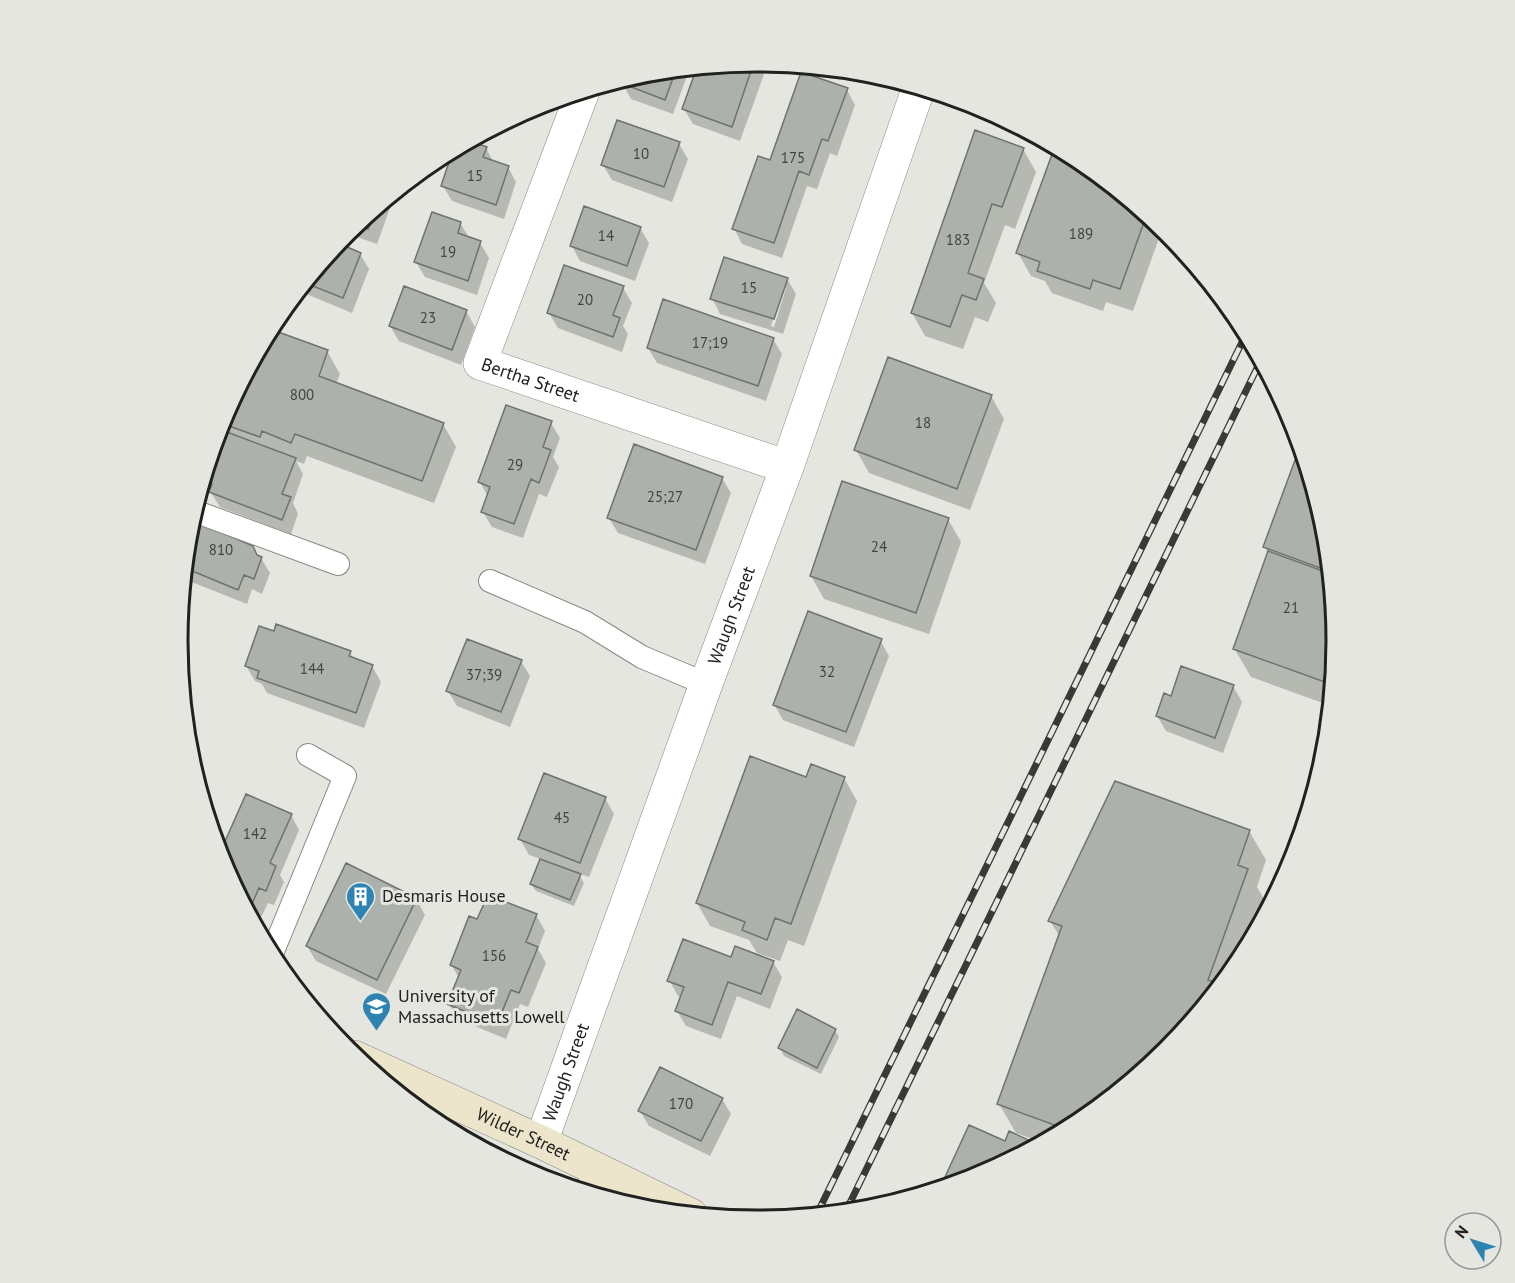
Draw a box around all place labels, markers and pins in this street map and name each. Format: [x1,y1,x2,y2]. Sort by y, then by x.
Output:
building icon: Desmaris House [345,880,377,922]
place label: Desmaris House [382,884,506,907]
place label: University of Massachusetts Lowell [398,984,565,1028]
school or university icon: University of Massachusetts Lowell [361,990,393,1032]

